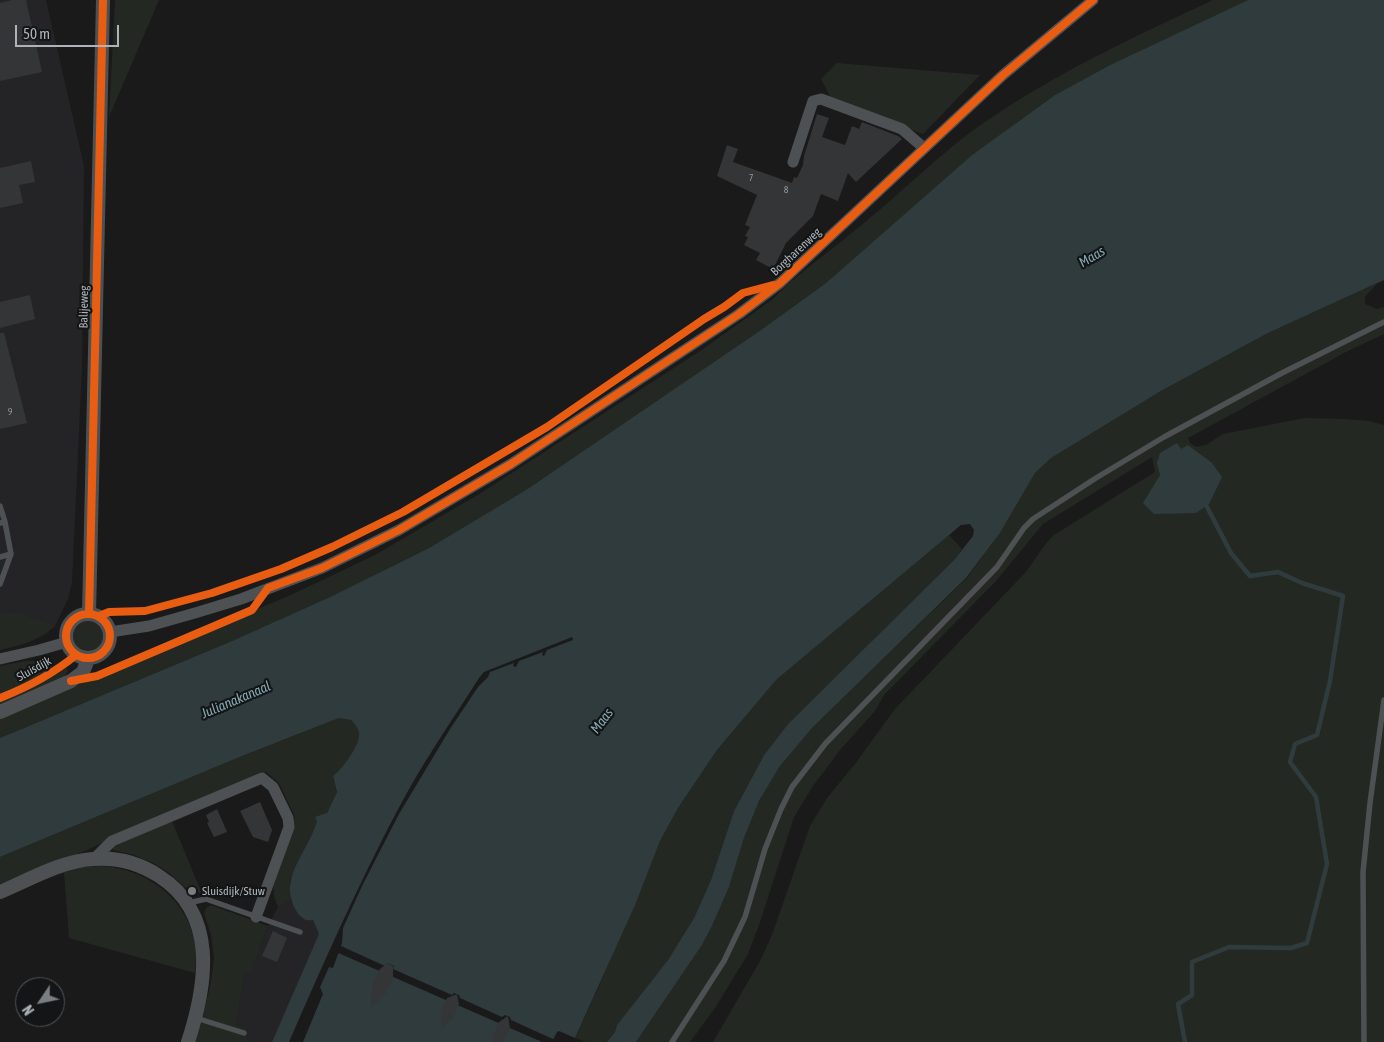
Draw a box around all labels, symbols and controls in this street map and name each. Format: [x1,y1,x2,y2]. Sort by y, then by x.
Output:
scale bar [18,15,121,47]
text: 50 m [23,25,50,42]
house number: 7 [749,172,753,184]
house number: 8 [784,184,788,196]
street label: Borgharenweg [768,225,824,279]
water label: Maas [1076,243,1108,271]
street label: Balijeweg [76,285,92,329]
house number: 9 [8,406,12,418]
street label: Sluisdijk [14,654,54,684]
water label: Julianakanaal [199,678,273,722]
water label: Maas [587,705,617,737]
place label: Sluisdijk/Stuw [202,884,265,898]
marker: Sluisdijk/Stuw [186,885,198,897]
north arrow [15,977,65,1027]
text: N [19,1002,37,1018]

